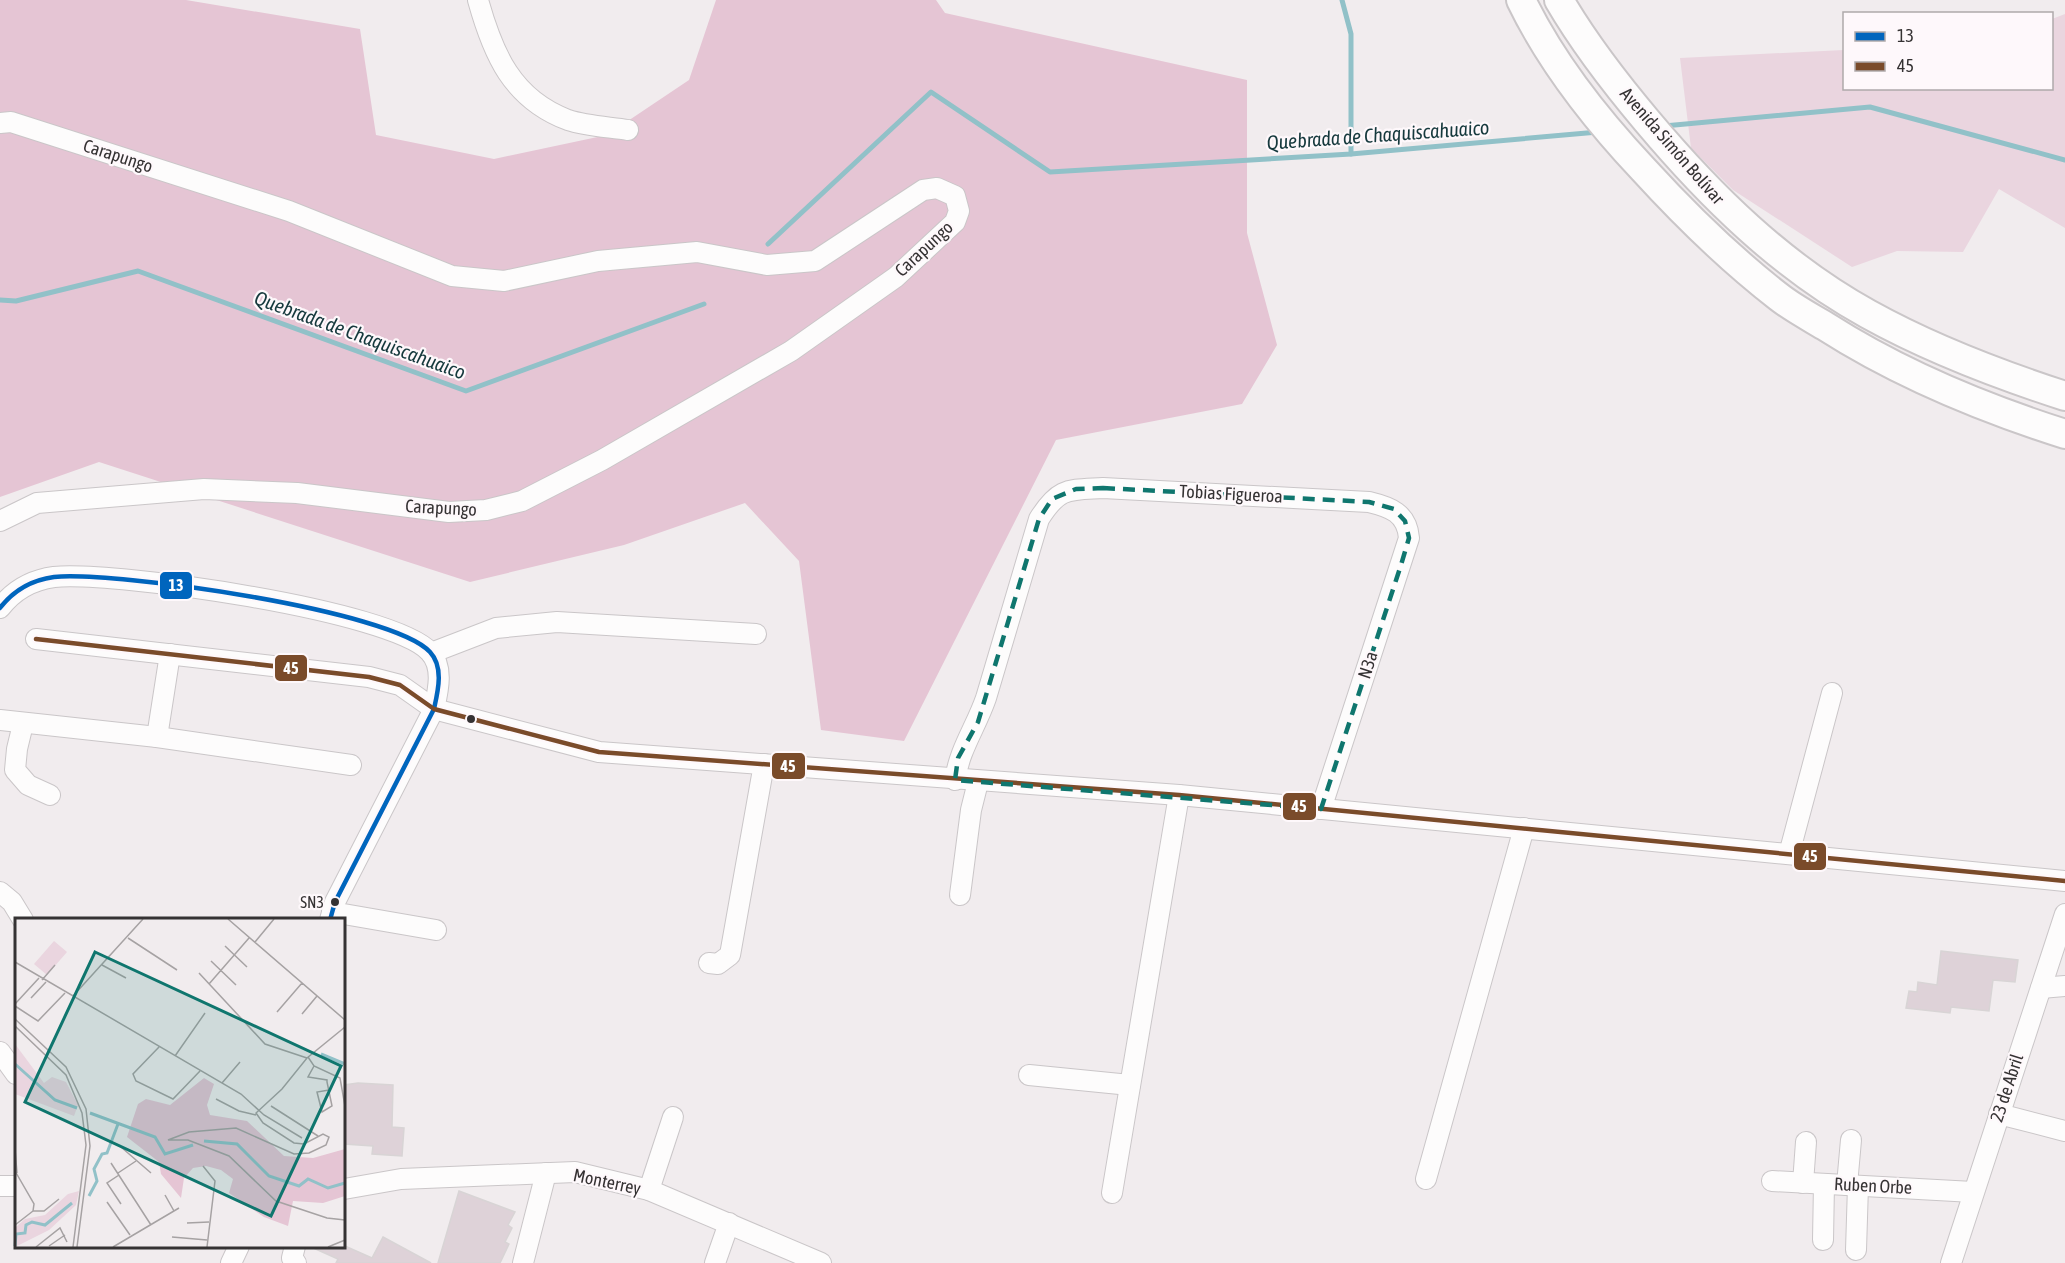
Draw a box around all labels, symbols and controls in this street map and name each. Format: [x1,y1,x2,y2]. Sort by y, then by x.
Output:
legend [1843,12,2053,90]
text: 13 [1897,25,1914,46]
text: 45 [1897,55,1914,76]
street label: Avenida Simón Bolívar [1616,83,1729,209]
water label: Quebrada de Chaquiscahuaico [1266,115,1490,154]
street label: Carapungo [81,134,155,177]
street label: Carapungo [890,217,957,281]
water label: Quebrada de Chaquiscahuaico [252,286,469,383]
street label: Tobias Figueroa [1179,480,1283,507]
street label: Carapungo [405,495,477,520]
line badge: 13 [159,571,193,600]
text: 13 [168,576,184,594]
street label: N3a [1353,649,1382,681]
line badge: 45 [274,654,308,682]
text: 45 [282,659,299,677]
unlabelled marker [465,713,477,725]
line badge: 45 [771,752,806,780]
text: 45 [779,757,796,775]
line badge: 45 [1282,792,1317,821]
text: 45 [1290,797,1307,815]
line badge: 45 [1793,842,1827,871]
text: 45 [1801,847,1818,865]
place label: SN3 [300,893,324,911]
marker: SN3 [329,896,341,908]
inset map [15,918,345,1248]
street label: 23 de Abril [1986,1051,2027,1124]
street label: Monterrey [571,1164,643,1199]
street label: Ruben Orbe [1833,1173,1913,1198]

